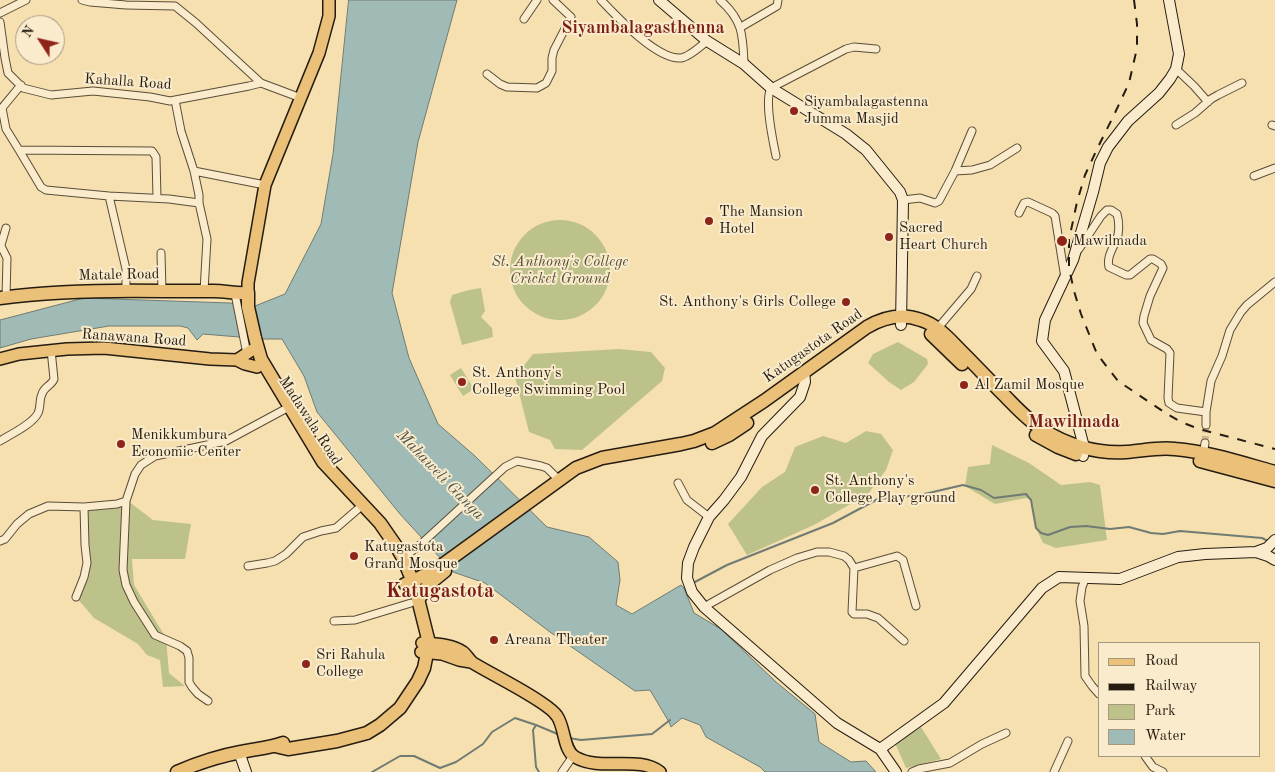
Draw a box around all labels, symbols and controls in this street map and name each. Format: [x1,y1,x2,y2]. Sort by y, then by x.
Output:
north arrow [15,15,65,65]
district label: Siyambalagasthenna [561,17,725,39]
text: N [20,24,37,40]
street label: Kahalla Road [84,70,172,94]
place label: Siyambalagastenna Jumma Masjid [804,93,928,128]
marker: Siyambalagastenna Jumma Masjid [788,105,800,117]
place label: The Mansion Hotel [719,203,803,238]
marker: The Mansion Hotel [703,215,715,227]
place label: Sacred Heart Church [899,219,988,254]
marker: Sacred Heart Church [883,231,895,243]
place label: Mawilmada [1073,232,1147,250]
marker: Mawilmada [1055,234,1069,248]
park label: St. Anthony's College Cricket Ground [492,253,628,288]
street label: Matale Road [78,265,160,285]
place label: St. Anthony's Girls College [659,293,836,311]
marker: St. Anthony's Girls College [840,296,852,308]
street label: Katugastota Road [760,305,866,387]
street label: Ranawana Road [81,325,187,351]
place label: St. Anthony's College Swimming Pool [472,364,625,399]
street label: Madawala Road [275,373,345,469]
marker: St. Anthony's College Swimming Pool [456,376,468,388]
place label: Al Zamil Mosque [974,376,1084,394]
marker: Al Zamil Mosque [958,379,970,391]
district label: Mawilmada [1028,411,1120,433]
place label: Menikkumbura Economic Center [131,426,241,461]
water label: Mahaweli Ganga [392,426,488,524]
marker: Menikkumbura Economic Center [115,438,127,450]
place label: St. Anthony's College Play ground [825,472,956,507]
marker: St. Anthony's College Play ground [809,484,821,496]
place label: Katugastota Grand Mosque [364,538,457,573]
marker: Katugastota Grand Mosque [348,550,360,562]
district label: Katugastota [386,580,494,604]
place label: Areana Theater [504,631,607,649]
marker: Areana Theater [488,634,500,646]
legend [1098,642,1260,757]
place label: Sri Rahula College [316,646,385,681]
text: Road [1145,654,1178,669]
marker: Sri Rahula College [300,658,312,670]
text: Railway [1145,679,1198,694]
text: Park [1145,704,1176,719]
text: Water [1145,729,1186,744]

